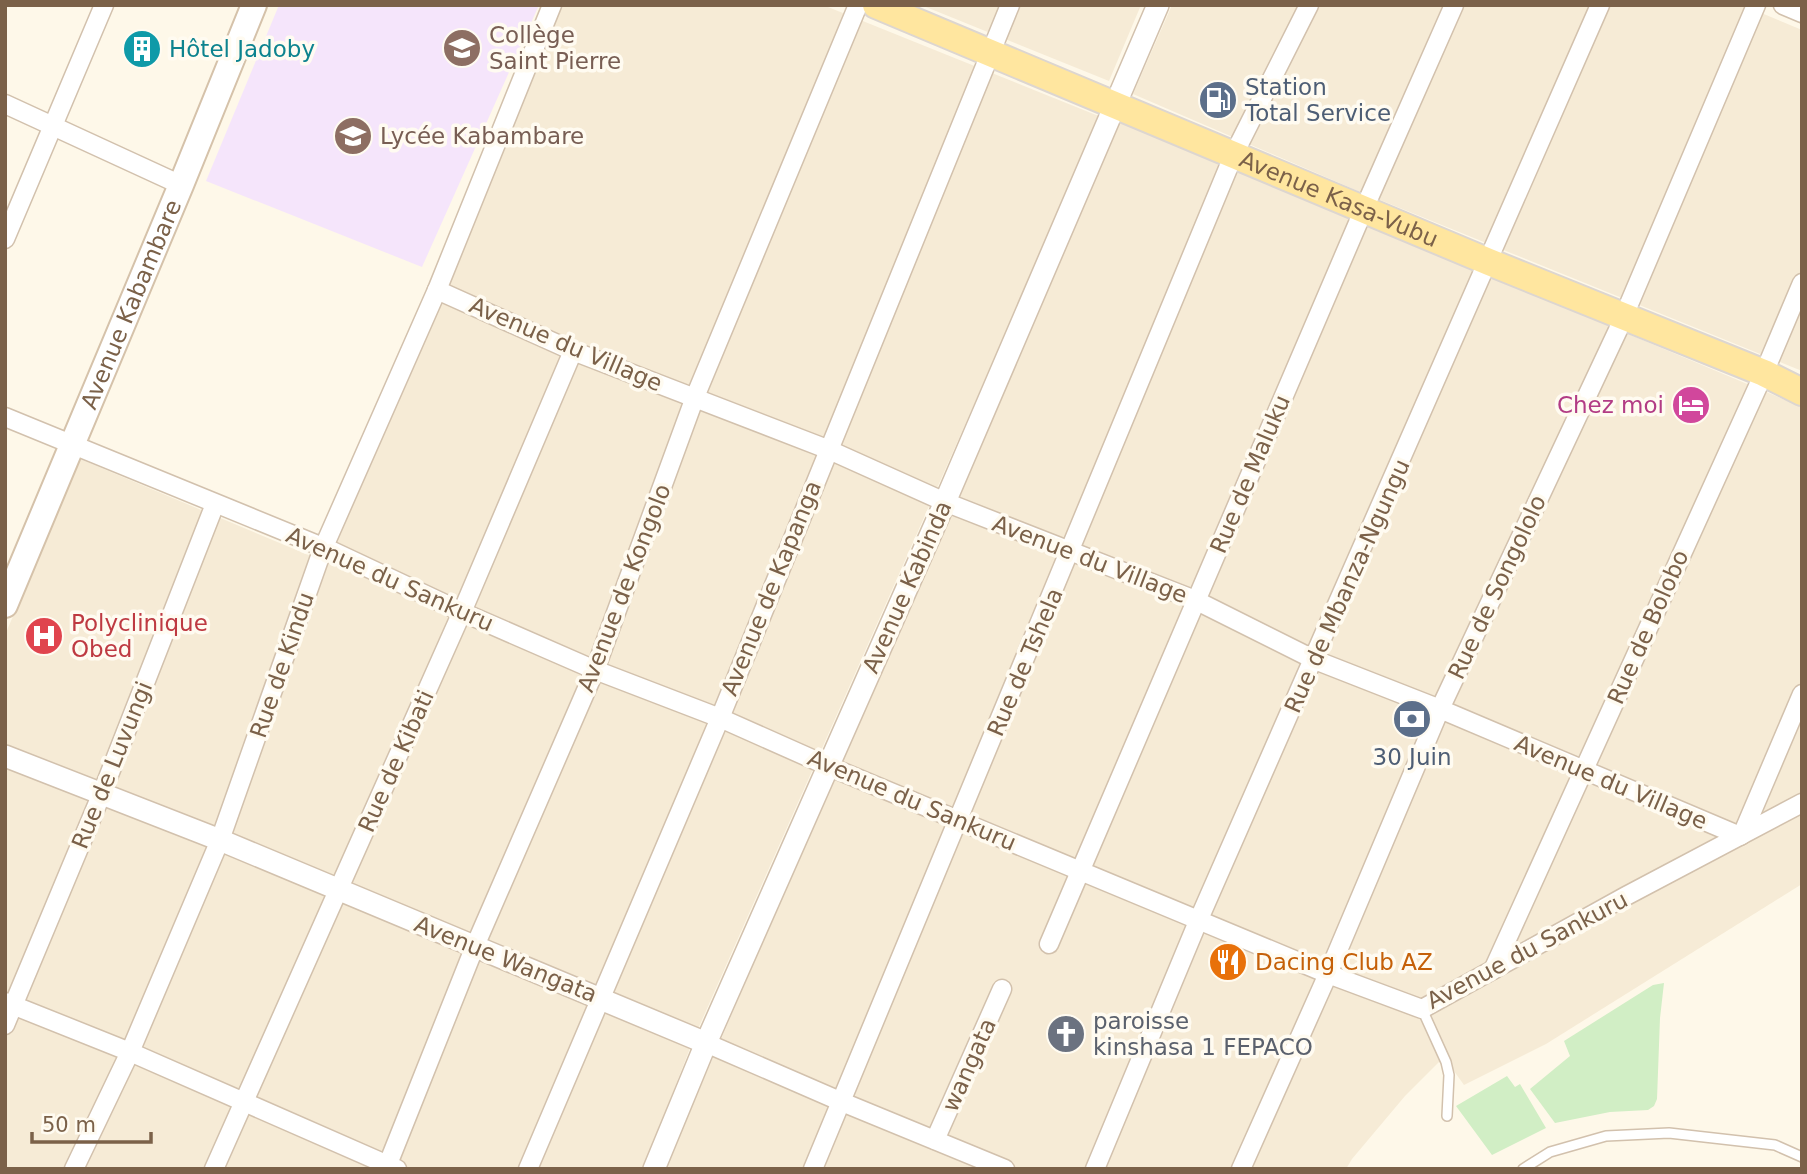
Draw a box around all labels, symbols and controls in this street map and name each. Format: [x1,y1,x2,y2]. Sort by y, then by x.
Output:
place label: Collège Saint Pierre [489,22,621,74]
school or university icon: Collège Saint Pierre [441,27,483,69]
building icon: Hôtel Jadoby [121,28,163,70]
place label: Hôtel Jadoby [169,36,315,62]
place label: Station Total Service [1244,74,1391,126]
fuel station icon: Station Total Service [1197,79,1239,121]
school or university icon: Lycée Kabambare [332,115,374,157]
place label: Lycée Kabambare [380,123,584,149]
street label: Avenue Kasa-Vubu [1236,146,1442,252]
street label: Avenue Kabambare [76,196,186,413]
street label: Avenue du Village [466,292,666,396]
hotel icon: Chez moi [1670,384,1712,426]
street label: Rue de Maluku [1205,391,1295,557]
place label: Chez moi [1557,392,1664,418]
street label: Rue de Mbanza-Ngungu [1279,455,1415,717]
street label: Avenue de Kapanga [716,477,826,699]
street label: Avenue de Kongolo [572,480,676,696]
street label: Rue de Songololo [1443,491,1551,683]
street label: Avenue Kabinda [857,497,957,677]
street label: Avenue du Village [989,510,1191,608]
street label: Avenue du Sankuru [283,522,497,636]
street label: Rue de Bolobo [1602,546,1694,708]
street label: Rue de Tshela [982,584,1068,740]
street label: Rue de Kindu [245,589,319,741]
place label: Polyclinique Obed [71,610,208,662]
hospital icon: Polyclinique Obed [23,615,65,657]
street label: Rue de Luvungi [67,678,157,852]
street label: Rue de Kibati [353,686,439,836]
bank icon: 30 Juin [1391,698,1433,740]
street label: Avenue du Village [1511,730,1711,834]
street label: Avenue du Sankuru [804,744,1020,856]
place label: 30 Juin [1373,744,1451,770]
street label: Avenue du Sankuru [1422,886,1632,1014]
street label: Avenue Wangata [411,911,601,1007]
restaurant icon: Dacing Club AZ [1207,941,1249,983]
place label: Dacing Club AZ [1255,949,1433,975]
place label: paroisse kinshasa 1 FEPACO [1093,1008,1313,1060]
church icon: paroisse kinshasa 1 FEPACO [1045,1013,1087,1055]
street label: wangata [937,1014,1001,1116]
scale bar [32,1100,150,1144]
text: 50 m [42,1113,96,1137]

